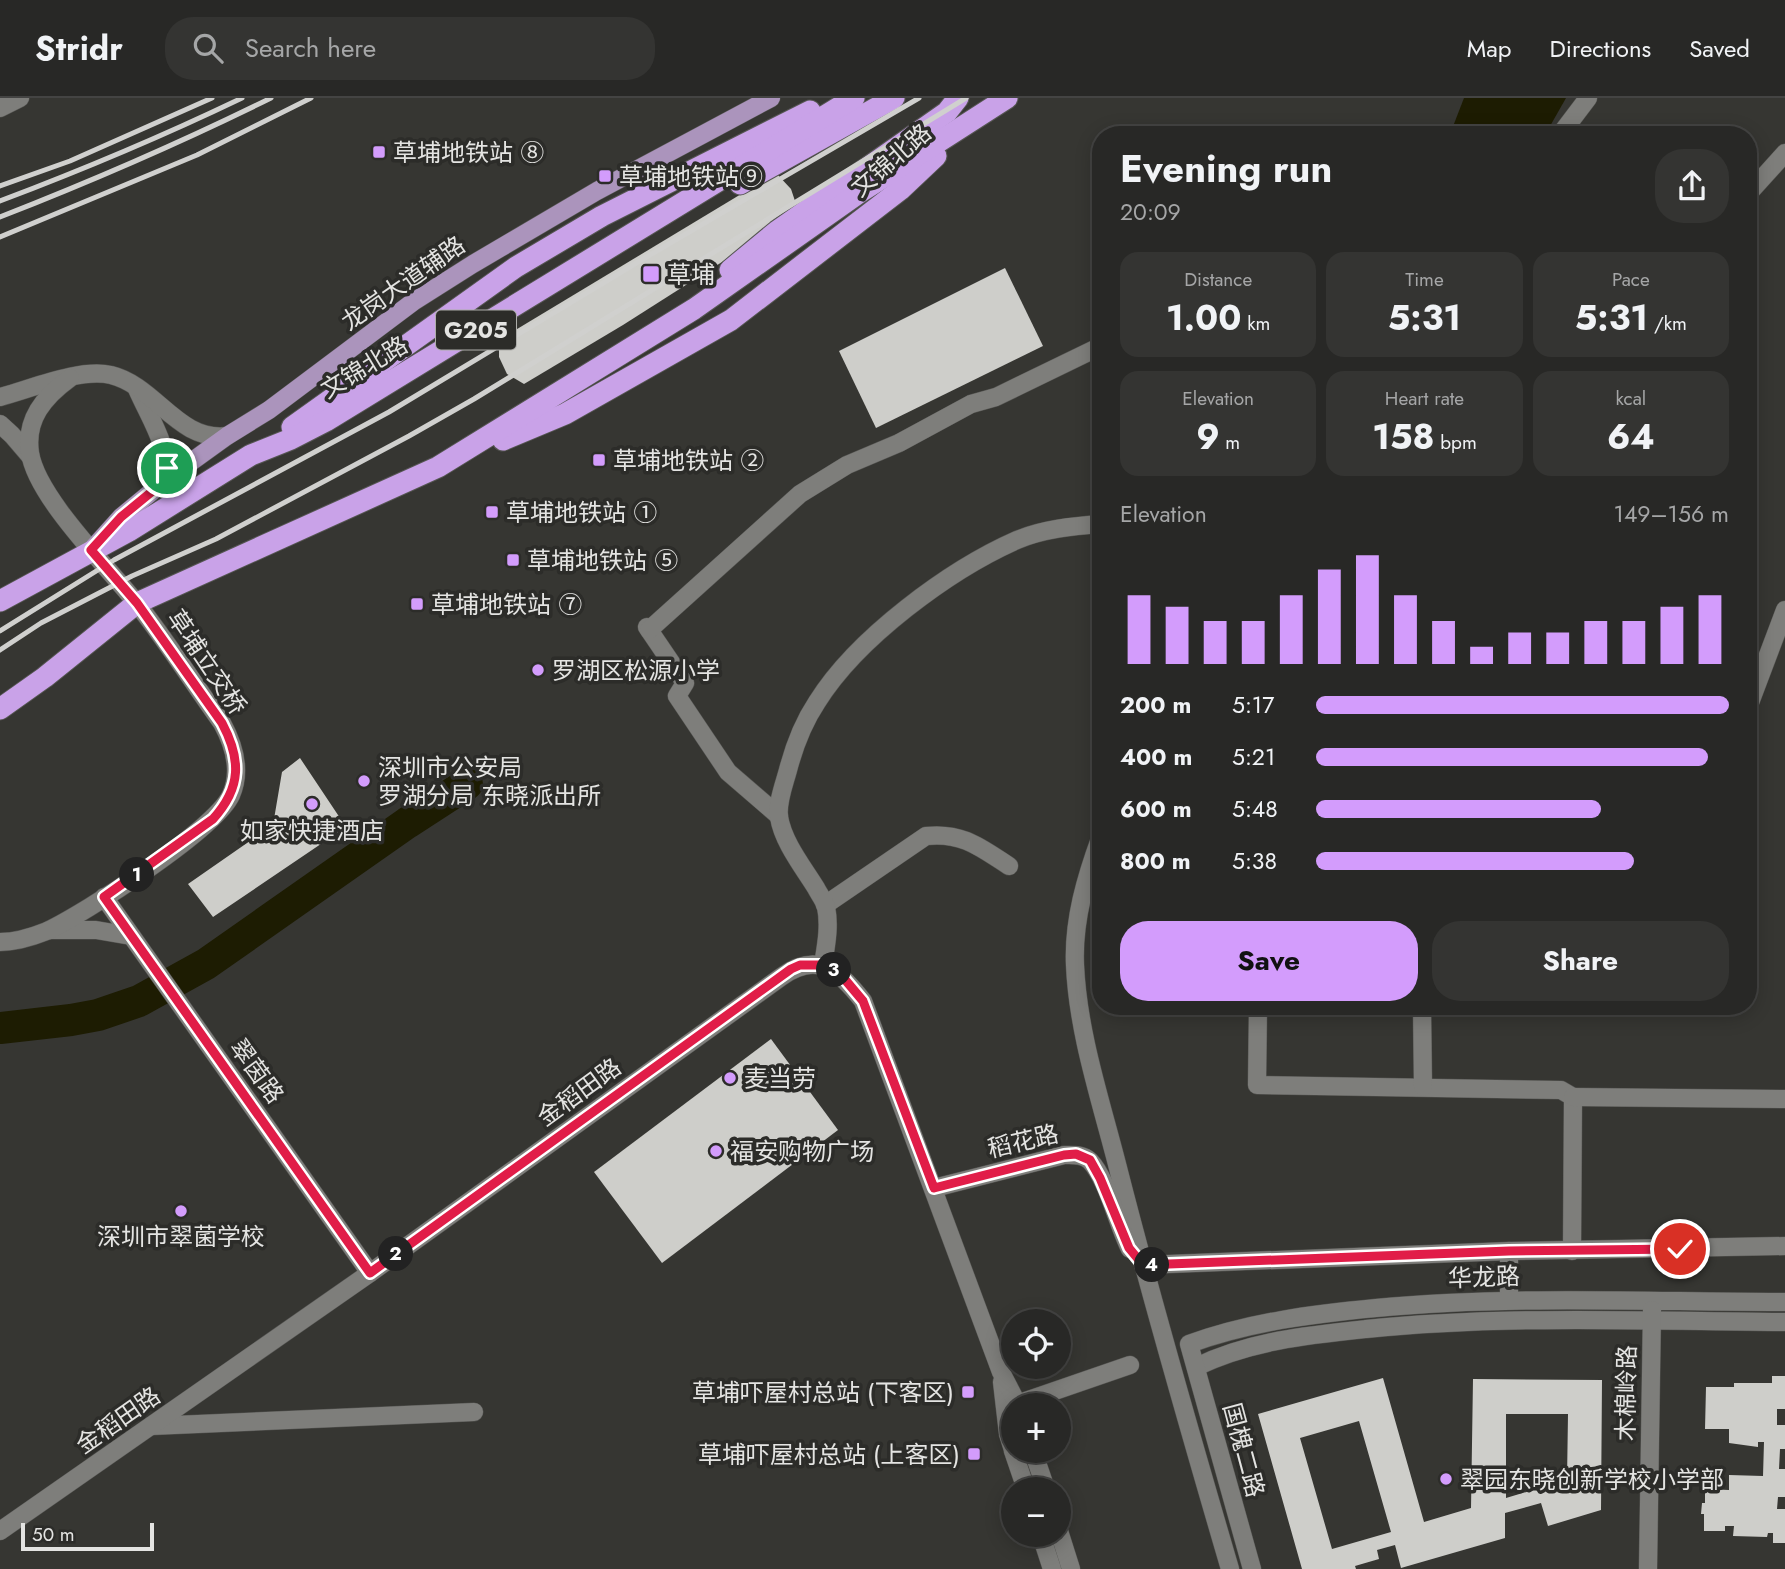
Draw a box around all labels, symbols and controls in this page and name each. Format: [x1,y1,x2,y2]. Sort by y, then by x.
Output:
search box [165,17,655,80]
text: Stridr [35,25,123,72]
icon: search [189,29,227,67]
text: Search here [245,29,376,67]
text: Map [1467,31,1512,66]
text: Directions [1550,31,1651,66]
text: Saved [1689,31,1750,66]
street label: 文锦北路 [843,115,939,205]
place label: 草埔地铁站 ⑧ [393,135,544,170]
text: Evening run [1120,141,1332,196]
marker: 草埔地铁站 ⑧ [371,144,387,160]
button: share [1655,149,1729,223]
place label: 草埔地铁站⑨ [619,159,763,194]
marker: 草埔地铁站⑨ [597,168,613,184]
text: 20:09 [1120,195,1181,229]
street label: 龙岗大道辅路 [334,227,472,339]
place label: 草埔 [667,257,715,292]
marker: 草埔 [641,264,661,284]
text: Distance [1184,266,1252,293]
text: Time [1405,266,1444,293]
text: Pace [1612,266,1650,293]
text: 1.00 [1166,293,1241,343]
text: 5:31 [1388,293,1461,343]
text: 5:31 [1575,293,1648,343]
text: km [1241,310,1270,337]
text: /km [1648,310,1687,337]
road number: G205 [436,311,516,350]
street label: 文锦北路 [314,327,414,407]
text: Elevation [1182,385,1254,412]
text: Heart rate [1385,385,1464,412]
text: kcal [1615,385,1646,412]
text: 9 [1196,412,1220,462]
text: 158 [1372,412,1435,462]
text: 64 [1607,412,1655,462]
text: m [1220,429,1240,456]
text: bpm [1435,429,1477,456]
pin [137,438,197,498]
place label: 草埔地铁站 ② [613,443,764,478]
icon: arrive [148,449,186,487]
marker: 草埔地铁站 ② [591,452,607,468]
place label: 草埔地铁站 ① [506,495,657,530]
text: Elevation [1120,497,1207,531]
text: 149–156 m [1614,497,1729,531]
marker: 草埔地铁站 ① [484,504,500,520]
place label: 草埔地铁站 ⑤ [527,543,678,578]
marker: 草埔地铁站 ⑤ [505,552,521,568]
place label: 草埔地铁站 ⑦ [431,587,582,622]
marker: 草埔地铁站 ⑦ [409,596,425,612]
street label: 草埔立交桥 [159,602,255,722]
place label: 罗湖区松源小学 [552,653,720,688]
marker: 罗湖区松源小学 [530,662,546,678]
text: 200 m [1120,688,1191,722]
text: 5:17 [1232,688,1274,722]
text: 400 m [1120,740,1192,774]
text: 5:21 [1232,740,1275,774]
place label: 深圳市公安局 罗湖分局 东晓派出所 [378,750,601,813]
marker: 深圳市公安局 罗湖分局 东晓派出所 [356,773,372,789]
text: 600 m [1120,792,1192,826]
text: 5:48 [1232,792,1278,826]
marker: 如家快捷酒店 [304,796,320,812]
place label: 如家快捷酒店 [240,813,384,848]
text: 800 m [1120,844,1191,878]
text: 5:38 [1232,844,1277,878]
pin: 1 [120,858,154,892]
text: 1 [132,861,141,888]
button: Save [1120,921,1418,1001]
button: Share [1432,921,1729,1001]
pin: 3 [816,952,852,988]
text: 3 [828,956,839,983]
street label: 翠茵路 [222,1032,292,1110]
street label: 金稻田路 [530,1050,628,1134]
place label: 麦当劳 [744,1061,816,1096]
marker: 麦当劳 [722,1070,738,1086]
street label: 稻花路 [984,1116,1062,1166]
place label: 福安购物广场 [730,1134,874,1169]
marker: 福安购物广场 [708,1143,724,1159]
marker: 深圳市翠菌学校 [173,1203,189,1219]
place label: 深圳市翠菌学校 [97,1219,265,1254]
pin [1650,1219,1710,1279]
icon: check [1661,1230,1699,1268]
pin: 2 [378,1236,414,1272]
text: 2 [389,1240,402,1267]
pin: 4 [1134,1248,1170,1282]
text: 4 [1145,1251,1158,1278]
street label: 华龙路 [1447,1258,1521,1296]
map controls [1001,1309,1071,1547]
button: locate [1001,1309,1071,1379]
street label: 木棉岭路 [1608,1345,1644,1441]
place label: 草埔吓屋村总站 (下客区) [692,1375,954,1410]
street label: 金稻田路 [69,1378,167,1462]
marker: 草埔吓屋村总站 (下客区) [960,1384,976,1400]
button: + [1001,1393,1071,1463]
street label: 国槐二路 [1215,1399,1273,1501]
place label: 草埔吓屋村总站 (上客区) [698,1437,960,1472]
marker: 草埔吓屋村总站 (上客区) [966,1446,982,1462]
place label: 翠园东晓创新学校小学部 [1460,1462,1724,1497]
marker: 翠园东晓创新学校小学部 [1438,1471,1454,1487]
button: − [1001,1477,1071,1547]
scale bar [21,1520,154,1552]
text: 50 m [32,1521,75,1548]

